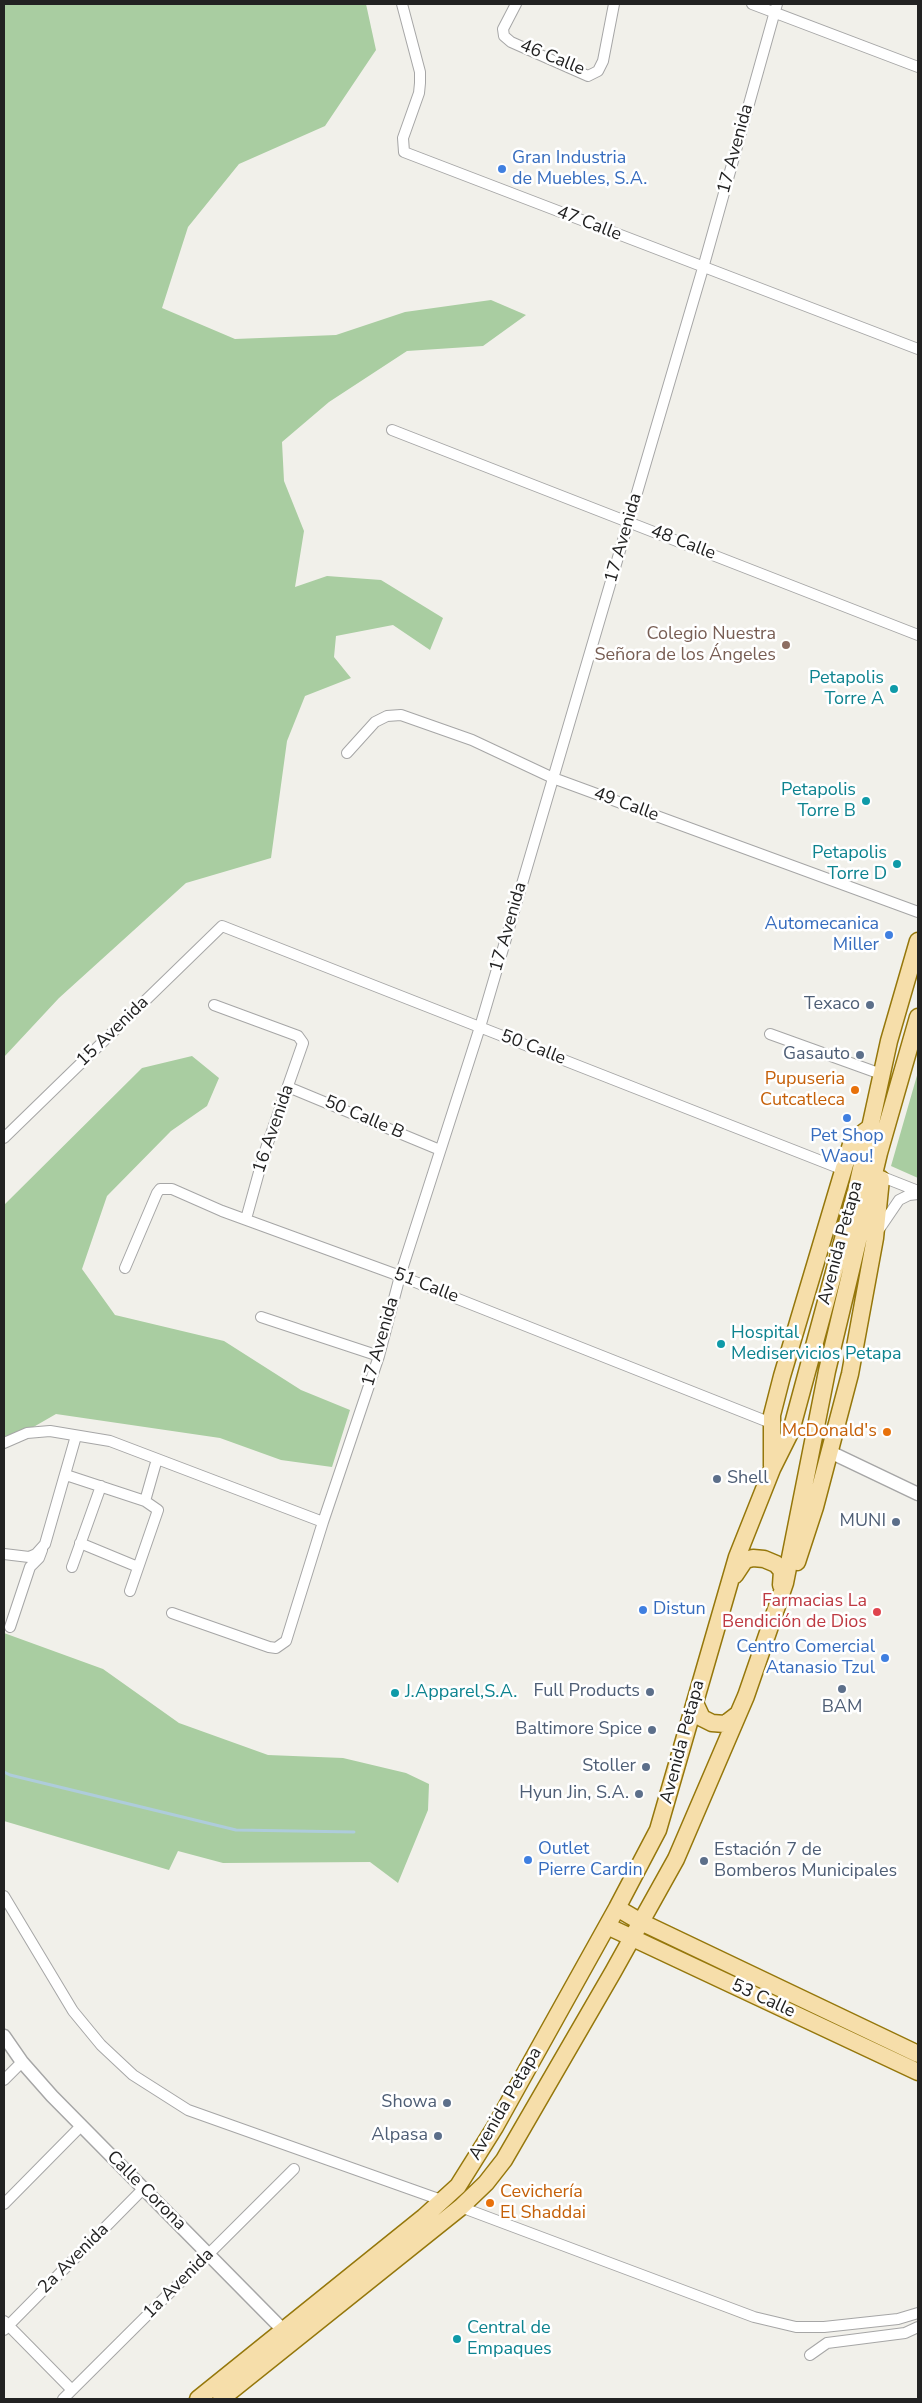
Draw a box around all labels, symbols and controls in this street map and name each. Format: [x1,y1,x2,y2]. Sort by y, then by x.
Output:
street label: 46 Calle [517,35,587,81]
street label: 17 Avenida [714,102,758,196]
place label: Gran Industria de Muebles, S.A. [512,148,647,190]
marker: Gran Industria de Muebles, S.A. [496,163,508,175]
street label: 47 Calle [554,202,624,246]
street label: 17 Avenida [601,491,647,585]
street label: 48 Calle [648,521,718,565]
place label: Colegio Nuestra Señora de los Ángeles [594,624,776,666]
marker: Colegio Nuestra Señora de los Ángeles [780,639,792,651]
place label: Petapolis Torre A [809,668,884,711]
marker: Petapolis Torre A [888,683,900,695]
place label: Petapolis Torre B [781,780,856,822]
street label: 49 Calle [590,783,662,827]
marker: Petapolis Torre B [860,795,872,807]
place label: Petapolis Torre D [812,843,887,886]
marker: Petapolis Torre D [891,858,903,870]
street label: 17 Avenida [486,880,532,974]
place label: Automecanica Miller [765,914,879,956]
marker: Automecanica Miller [883,929,895,941]
street label: 15 Avenida [72,992,154,1072]
place label: Texaco [804,994,860,1016]
marker: Texaco [864,999,876,1011]
street label: 50 Calle [498,1026,568,1070]
place label: Gasauto [783,1044,850,1066]
marker: Gasauto [854,1049,866,1061]
place label: Pupuseria Cutcatleca [760,1069,845,1112]
street label: 16 Avenida [249,1082,299,1176]
marker: Pupuseria Cutcatleca [849,1084,861,1096]
street label: 50 Calle B [321,1092,407,1144]
marker: Pet Shop Waou! [841,1112,853,1124]
place label: Pet Shop Waou! [810,1126,884,1168]
street label: Avenida Petapa [814,1179,868,1307]
street label: 51 Calle [391,1264,461,1308]
street label: 17 Avenida [358,1295,404,1389]
place label: Hospital Mediservicios Petapa [731,1323,902,1366]
marker: Hospital Mediservicios Petapa [715,1338,727,1350]
place label: McDonald's [782,1421,877,1443]
marker: McDonald's [881,1426,893,1438]
place label: Shell [727,1468,769,1490]
marker: Shell [711,1473,723,1485]
place label: MUNI [840,1511,886,1533]
marker: MUNI [890,1516,902,1528]
place label: Farmacias La Bendición de Dios [722,1591,867,1634]
place label: Distun [653,1599,706,1621]
marker: Distun [637,1604,649,1616]
marker: Farmacias La Bendición de Dios [871,1606,883,1618]
place label: Centro Comercial Atanasio Tzul [736,1637,875,1680]
marker: Centro Comercial Atanasio Tzul [879,1652,891,1664]
street label: Avenida Petapa [656,1678,710,1806]
place label: Full Products [534,1681,640,1703]
place label: J.Apparel,S.A. [405,1682,517,1704]
marker: BAM [836,1683,848,1695]
marker: Full Products [644,1686,656,1698]
marker: J.Apparel,S.A. [389,1687,401,1699]
place label: BAM [822,1697,862,1719]
place label: Baltimore Spice [515,1719,642,1741]
marker: Baltimore Spice [646,1724,658,1736]
place label: Stoller [582,1756,636,1778]
marker: Stoller [640,1761,652,1773]
place label: Hyun Jin, S.A. [519,1783,629,1805]
marker: Hyun Jin, S.A. [633,1788,645,1800]
place label: Outlet Pierre Cardin [538,1839,643,1882]
place label: Estación 7 de Bomberos Municipales [714,1840,897,1882]
marker: Outlet Pierre Cardin [522,1854,534,1866]
marker: Estación 7 de Bomberos Municipales [698,1855,710,1867]
street label: 53 Calle [728,1975,798,2023]
street label: Avenida Petapa [465,2044,547,2164]
place label: Showa [381,2092,437,2114]
marker: Showa [441,2097,453,2109]
place label: Alpasa [371,2125,428,2147]
marker: Alpasa [432,2130,444,2142]
street label: Calle Corona [102,2147,190,2235]
place label: Cevichería El Shaddai [500,2182,586,2224]
marker: Cevichería El Shaddai [484,2197,496,2209]
street label: 2a Avenida [34,2219,114,2299]
street label: 1a Avenida [139,2244,219,2324]
place label: Central de Empaques [467,2318,552,2360]
marker: Central de Empaques [451,2333,463,2345]

